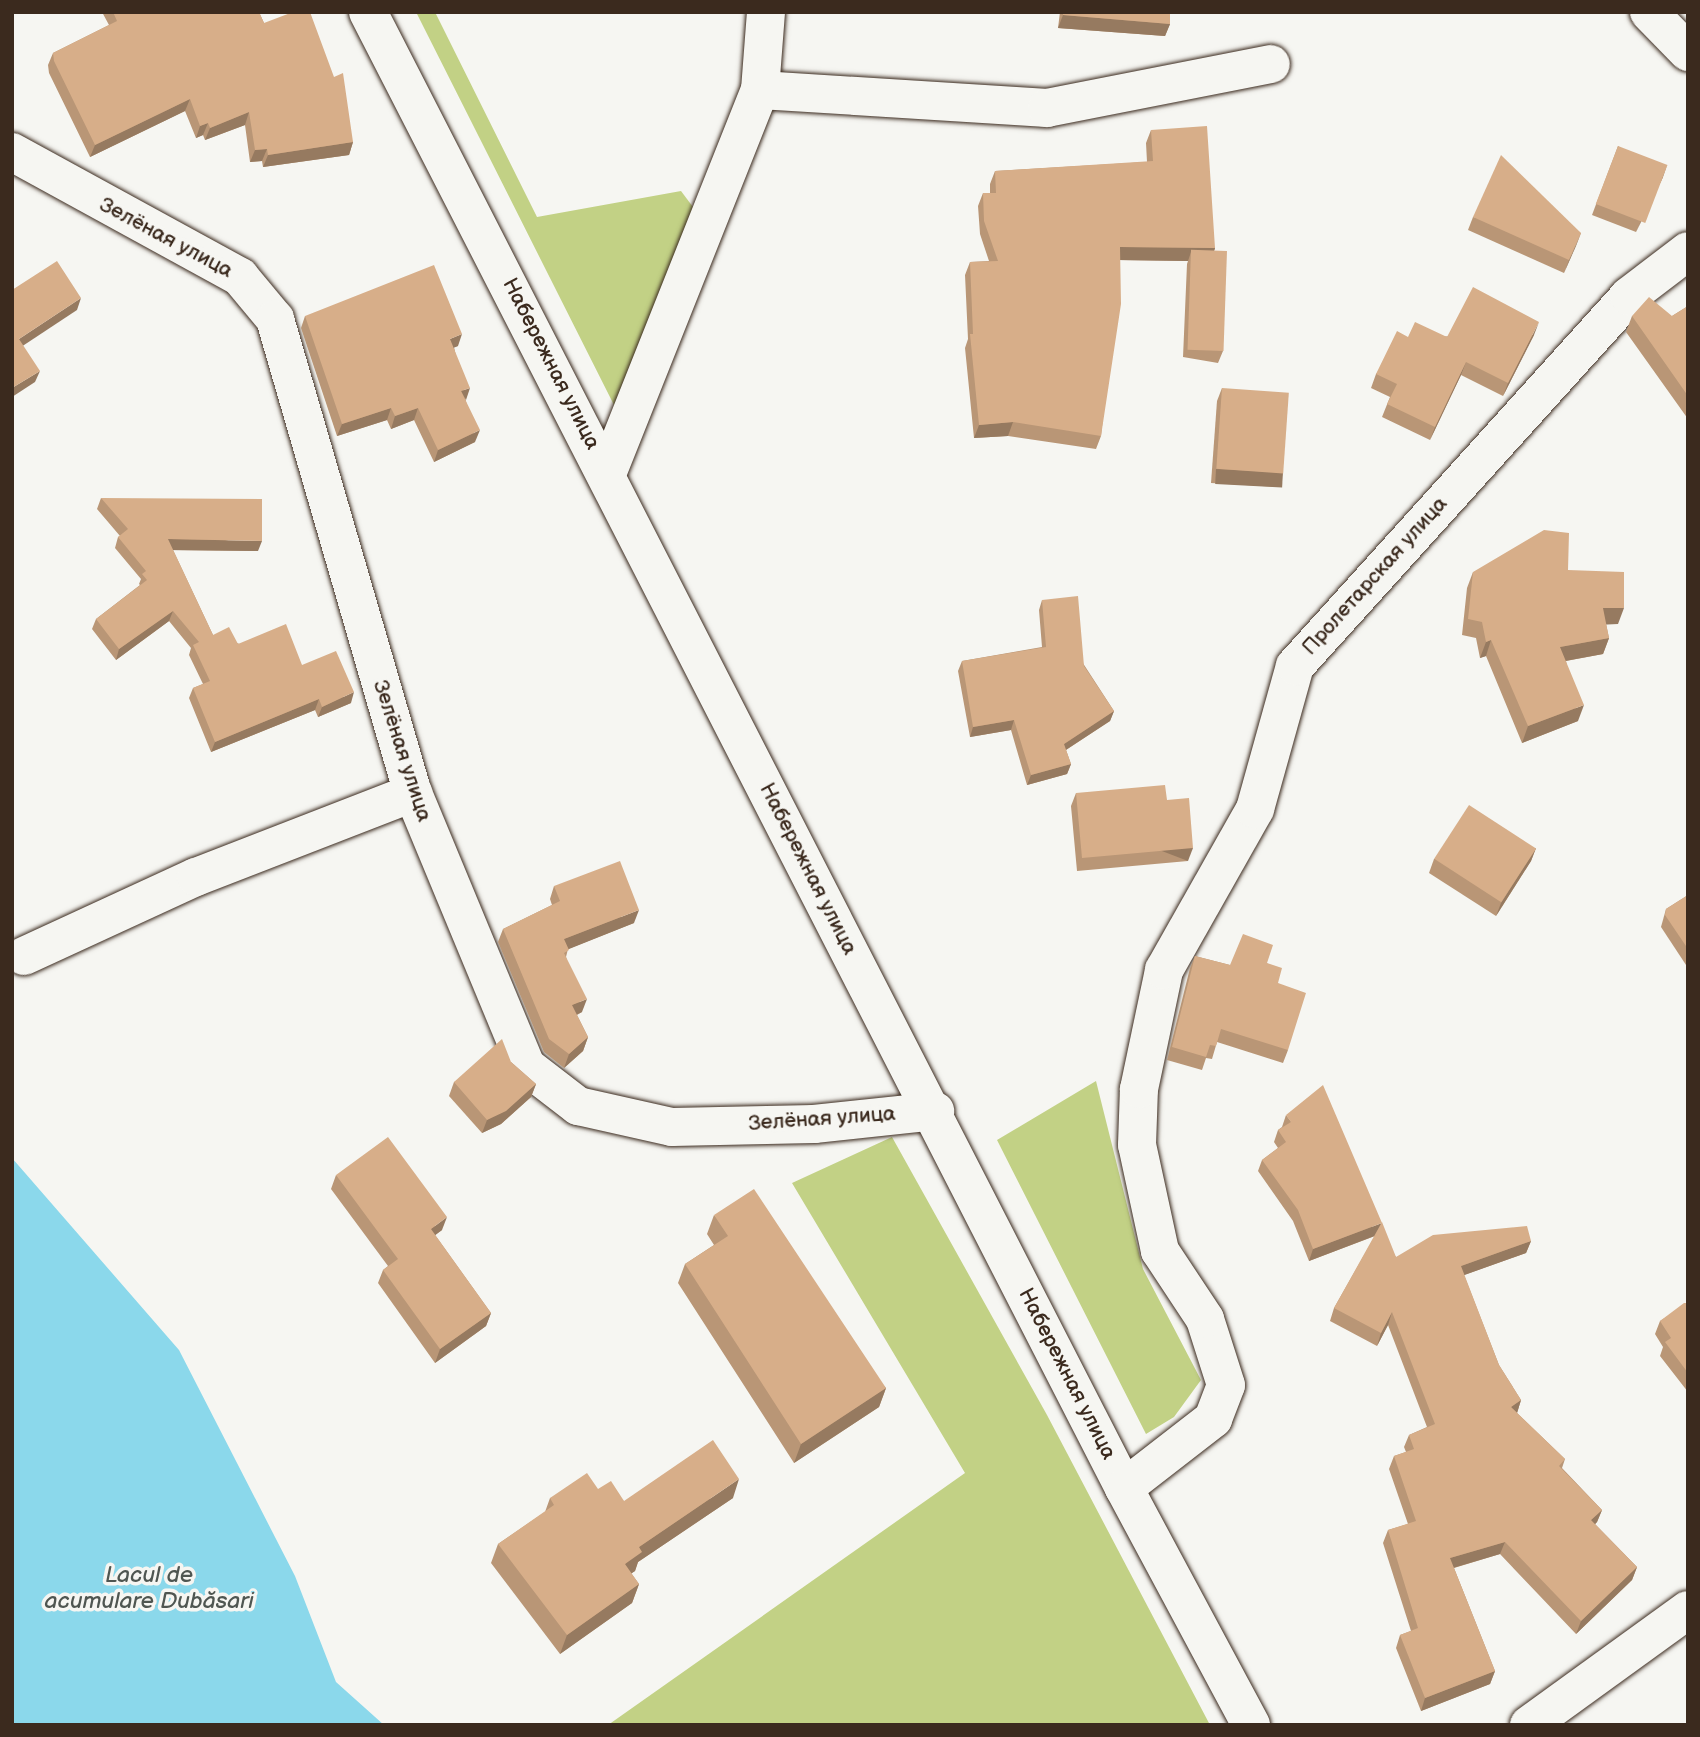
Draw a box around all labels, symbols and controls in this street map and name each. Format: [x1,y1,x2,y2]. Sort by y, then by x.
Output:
street label: Зелёная улица [95,192,237,284]
street label: Набережная улица [497,274,605,454]
street label: Пролетарская улица [1297,492,1453,660]
street label: Зелёная улица [367,677,437,825]
street label: Набережная улица [754,779,862,959]
street label: Зелёная улица [748,1101,896,1137]
street label: Набережная улица [1013,1284,1121,1464]
water label: Lacul de acumulare Dubăsari [44,1561,254,1615]

